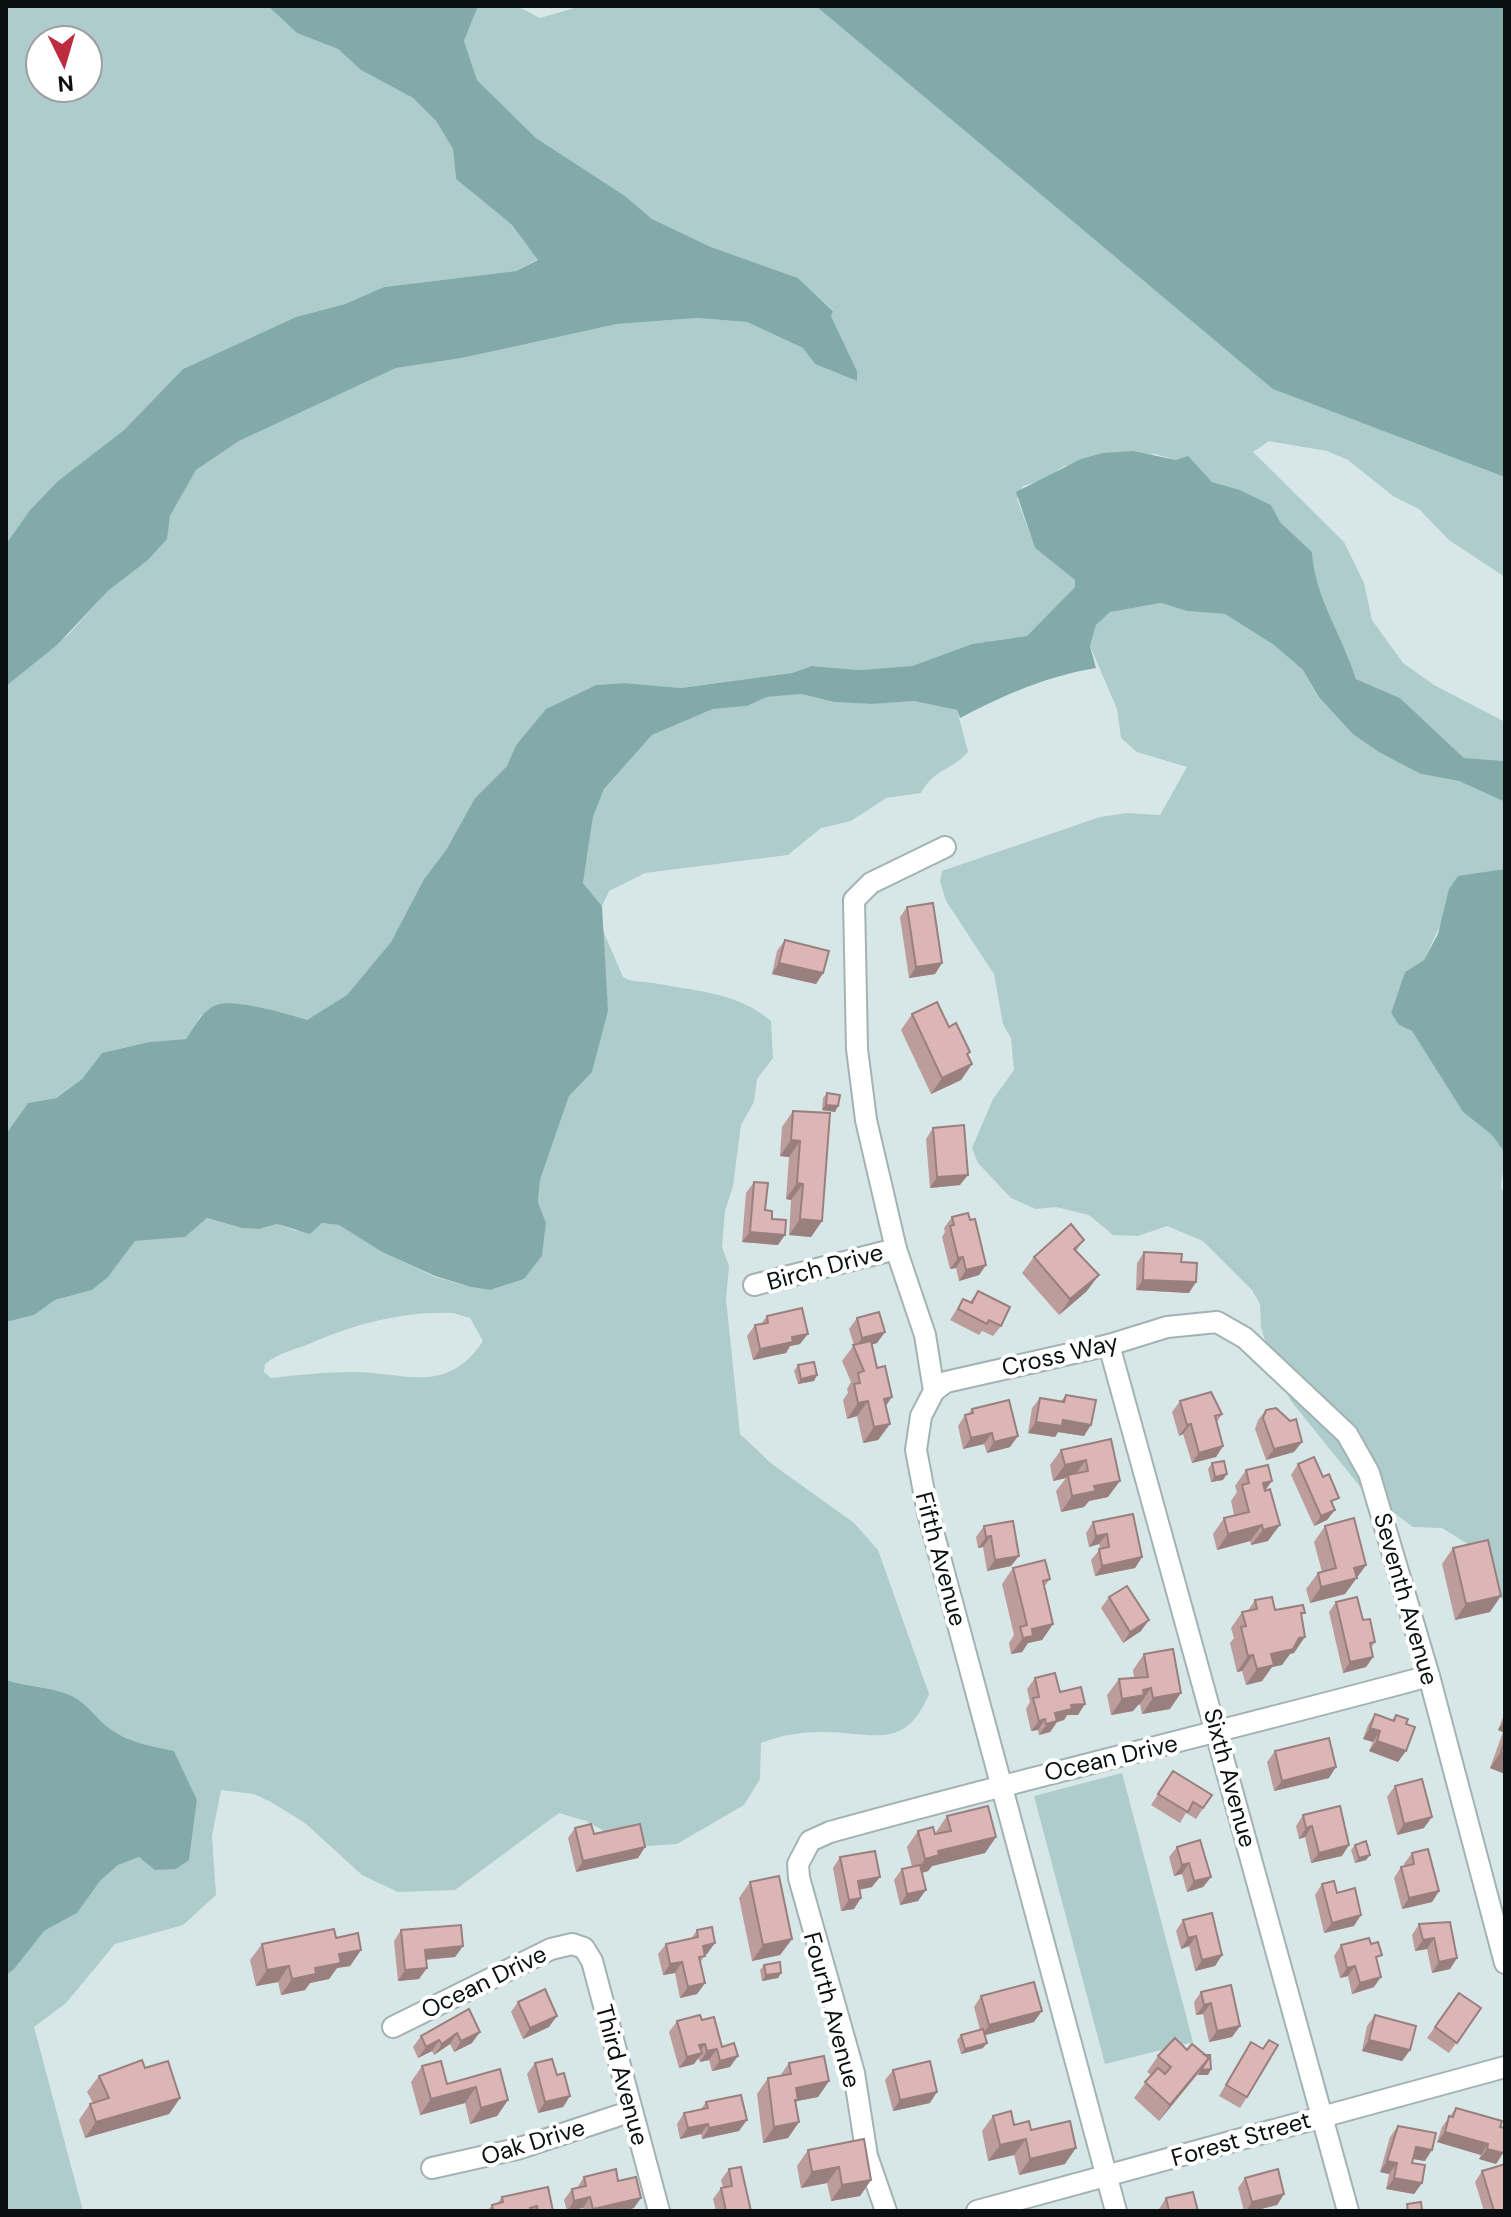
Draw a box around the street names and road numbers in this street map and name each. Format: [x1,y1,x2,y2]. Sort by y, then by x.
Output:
street label: Birch Drive [763,1236,887,1297]
street label: Cross Way [999,1326,1121,1383]
street label: Fifth Avenue [909,1488,974,1629]
street label: Seventh Avenue [1367,1509,1446,1689]
street label: Sixth Avenue [1197,1705,1264,1851]
street label: Ocean Drive [1041,1727,1181,1788]
street label: Fourth Avenue [797,1928,868,2091]
street label: Ocean Drive [416,1938,552,2025]
street label: Third Avenue [589,2001,656,2149]
street label: Forest Street [1167,2104,1314,2173]
street label: Oak Drive [477,2111,589,2172]

